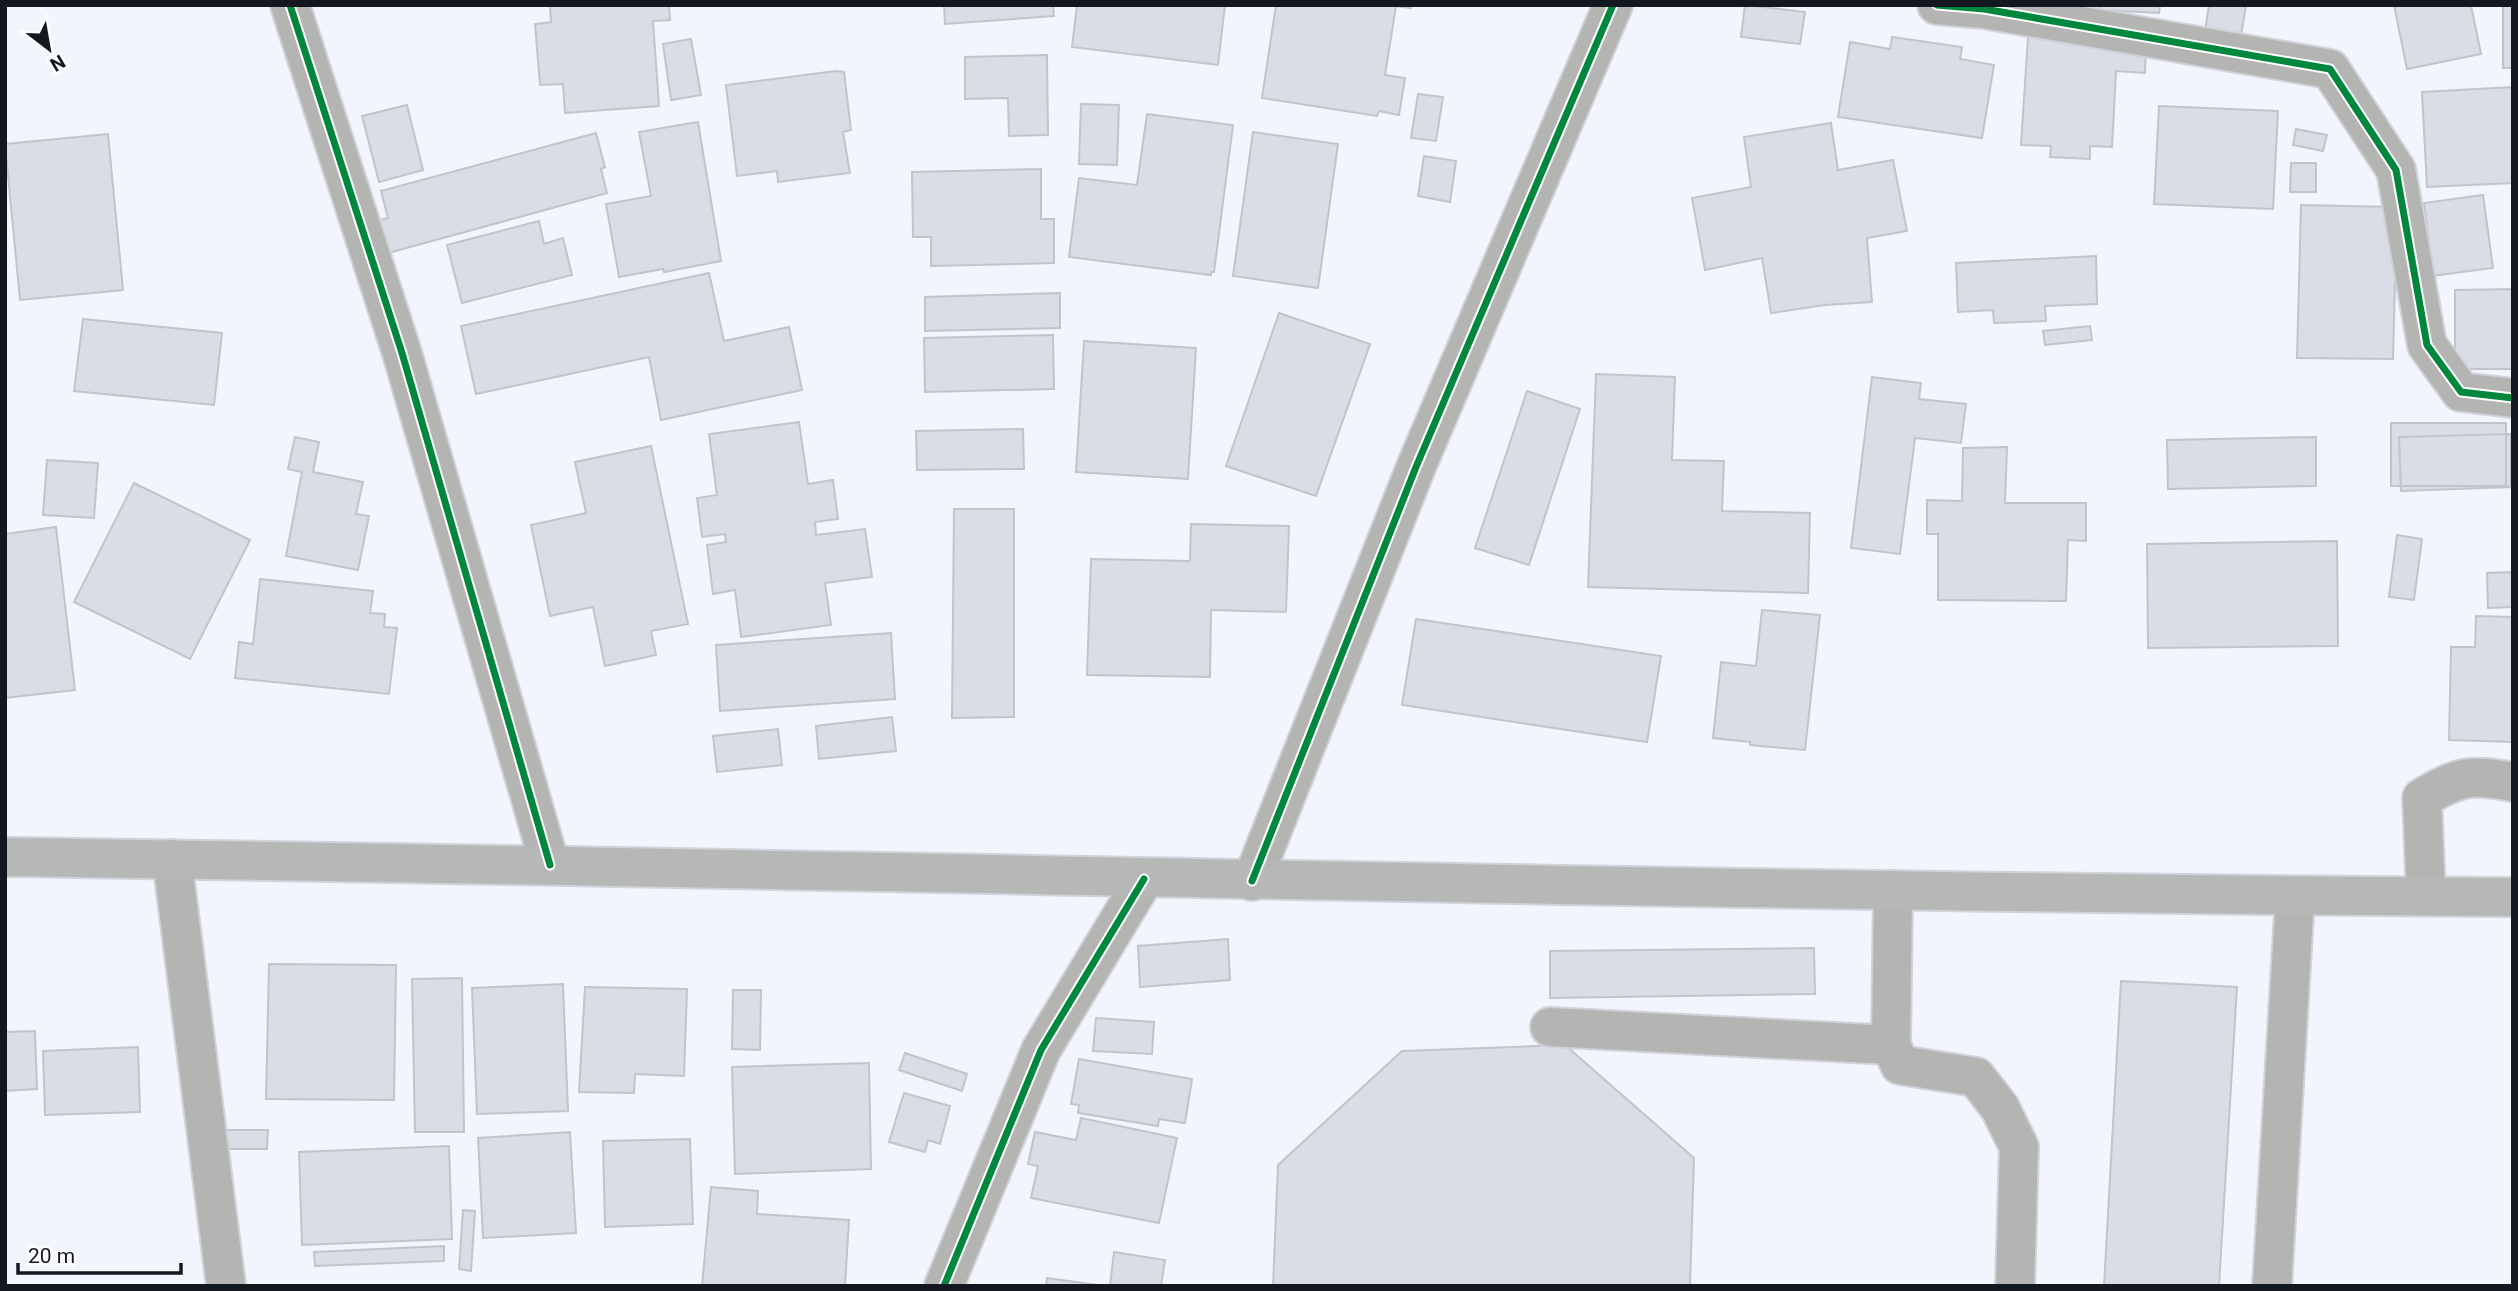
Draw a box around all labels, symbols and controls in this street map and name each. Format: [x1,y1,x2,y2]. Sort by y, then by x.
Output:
north arrow [14,14,84,84]
text: N [46,50,69,76]
scale bar [18,1232,180,1276]
text: 20 m [28,1244,75,1268]

